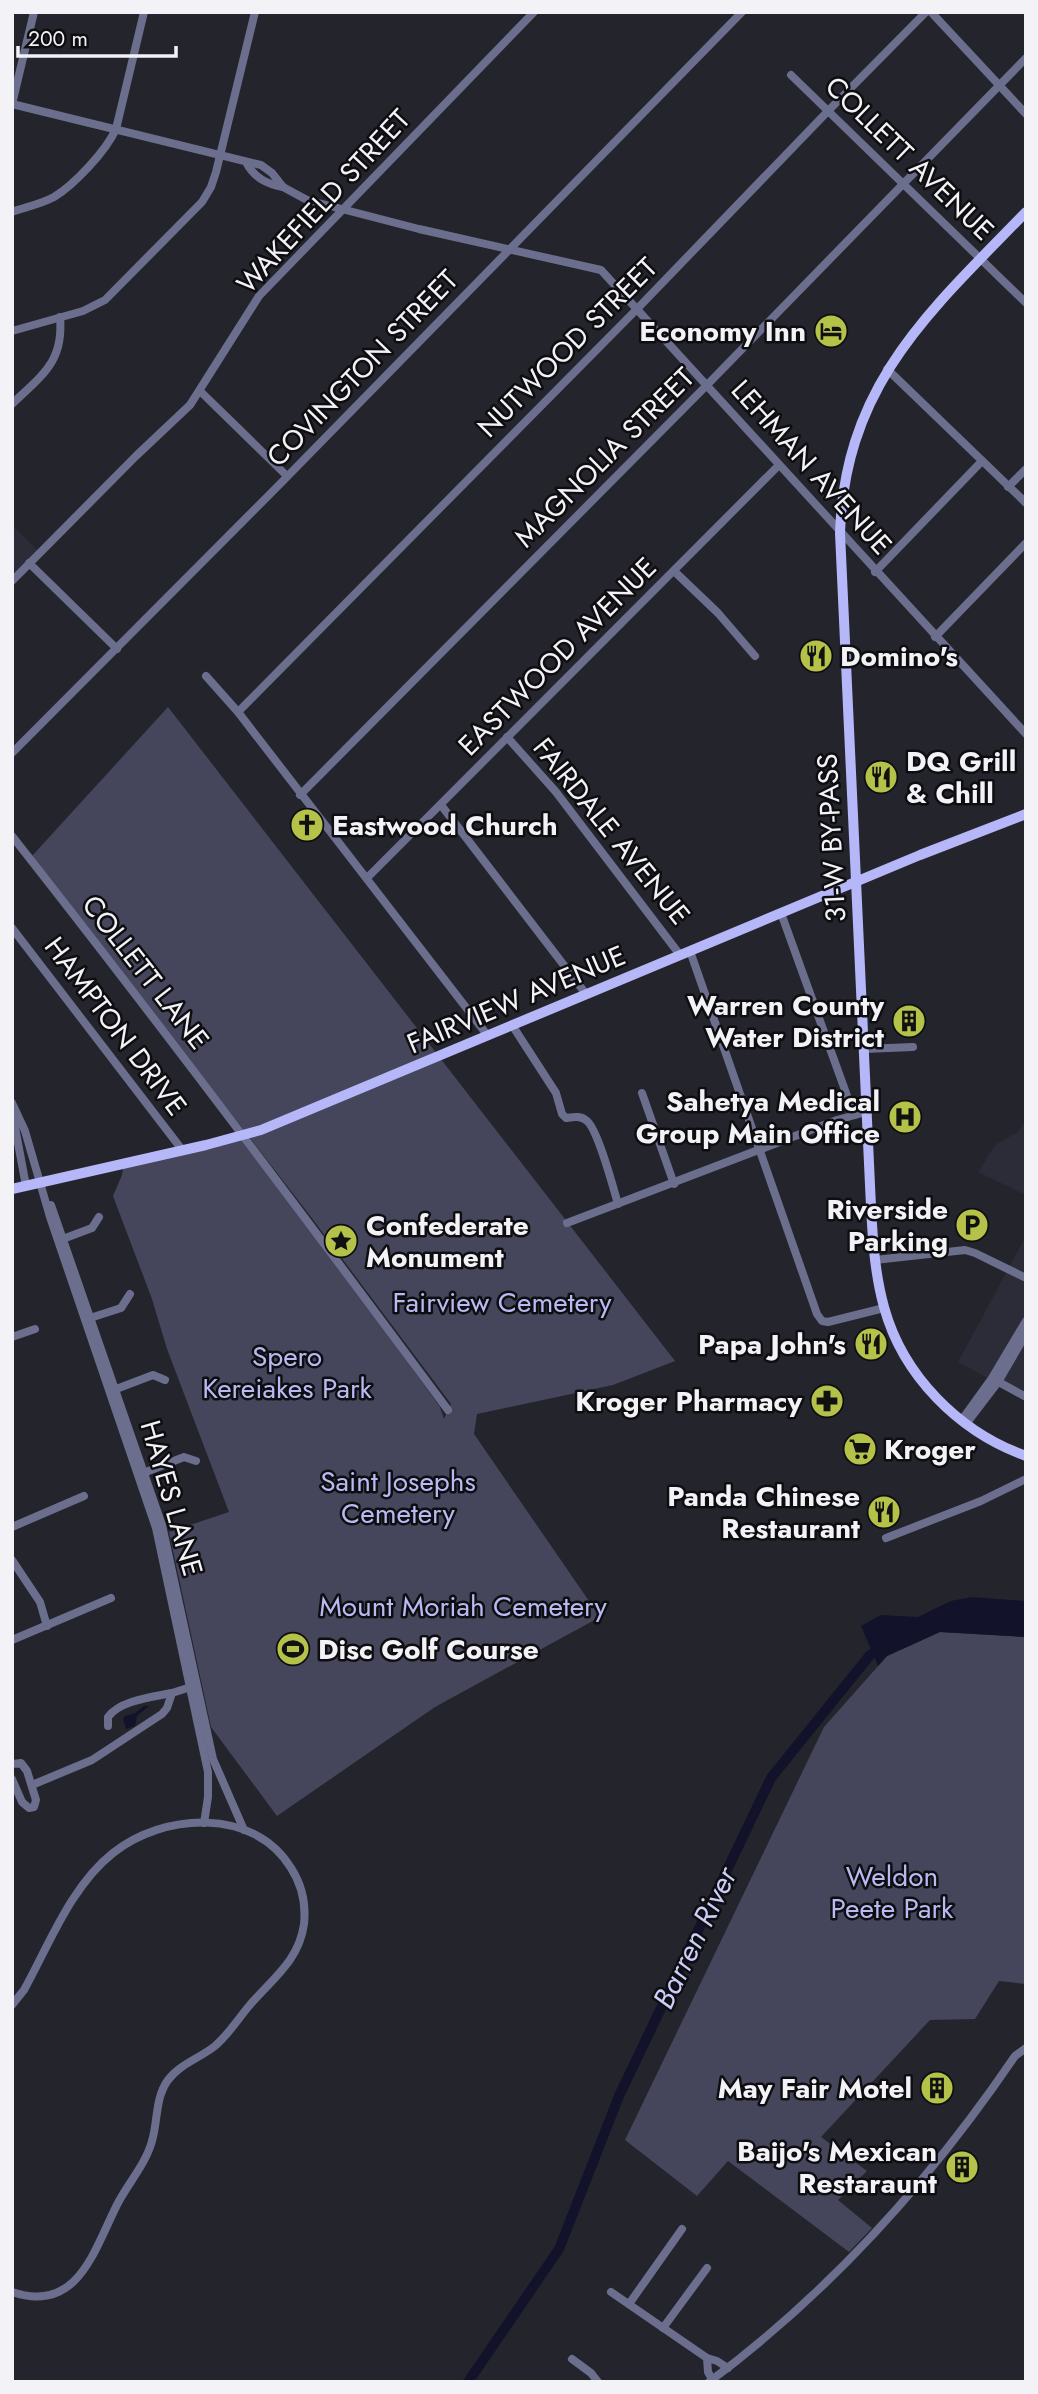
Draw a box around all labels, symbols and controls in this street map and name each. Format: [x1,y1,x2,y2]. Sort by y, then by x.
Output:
scale bar [18,14,175,58]
text: 200 m [28,24,88,54]
street label: COLLETT AVENUE [816,67,1004,250]
street label: WAKEFIELD STREET [227,100,420,303]
street label: NUTWOOD STREET [468,248,667,447]
street label: COVINGTON STREET [257,261,467,476]
place label: Economy Inn [639,311,806,352]
hotel icon: Economy Inn [812,312,850,350]
street label: MAGNOLIA STREET [505,358,704,557]
street label: LEHMAN AVENUE [722,371,902,564]
street label: EASTWOOD AVENUE [449,548,666,765]
place label: Domino's [840,636,958,677]
restaurant icon: Domino's [797,637,835,675]
street label: FAIRDALE AVENUE [523,729,700,934]
place label: DQ Grill & Chill [906,741,1016,814]
street label: 31-W BY-PASS [807,753,856,923]
restaurant icon: DQ Grill & Chill [862,758,900,796]
place label: Eastwood Church [332,805,558,846]
church icon: Eastwood Church [288,806,326,844]
street label: COLLETT LANE [72,886,219,1058]
street label: HAMPTON DRIVE [35,928,197,1124]
street label: FAIRVIEW AVENUE [400,935,632,1064]
place label: Warren County Water District [687,985,884,1058]
building icon: Warren County Water District [890,1002,928,1040]
place label: Sahetya Medical Group Main Office [636,1081,880,1154]
hospital icon: Sahetya Medical Group Main Office [886,1098,924,1136]
place label: Riverside Parking [826,1189,948,1262]
place label: Confederate Monument [366,1205,529,1278]
parking icon: Riverside Parking [953,1206,991,1244]
place icon: Confederate Monument [322,1222,360,1260]
park label: Fairview Cemetery [392,1282,612,1323]
place label: Papa John's [698,1324,846,1365]
restaurant icon: Papa John's [852,1325,890,1363]
park label: Spero Kereiakes Park [202,1336,373,1409]
place label: Kroger Pharmacy [575,1381,802,1422]
pharmacy icon: Kroger Pharmacy [808,1382,846,1420]
street label: HAYES LANE [130,1415,213,1581]
place label: Kroger [884,1429,976,1470]
supermarket icon: Kroger [841,1430,879,1468]
park label: Saint Josephs Cemetery [320,1461,476,1534]
place label: Panda Chinese Restaurant [667,1476,860,1549]
restaurant icon: Panda Chinese Restaurant [865,1493,903,1531]
park label: Mount Moriah Cemetery [319,1586,608,1627]
place label: Disc Golf Course [318,1629,539,1670]
sports icon: Disc Golf Course [274,1630,312,1668]
park label: Weldon Peete Park [831,1856,954,1929]
water label: Barren River [642,1858,748,2016]
place label: May Fair Motel [718,2068,912,2109]
building icon: May Fair Motel [918,2069,956,2107]
place label: Baijo's Mexican Restaraunt [737,2131,937,2204]
building icon: Baijo's Mexican Restaraunt [943,2148,981,2186]

